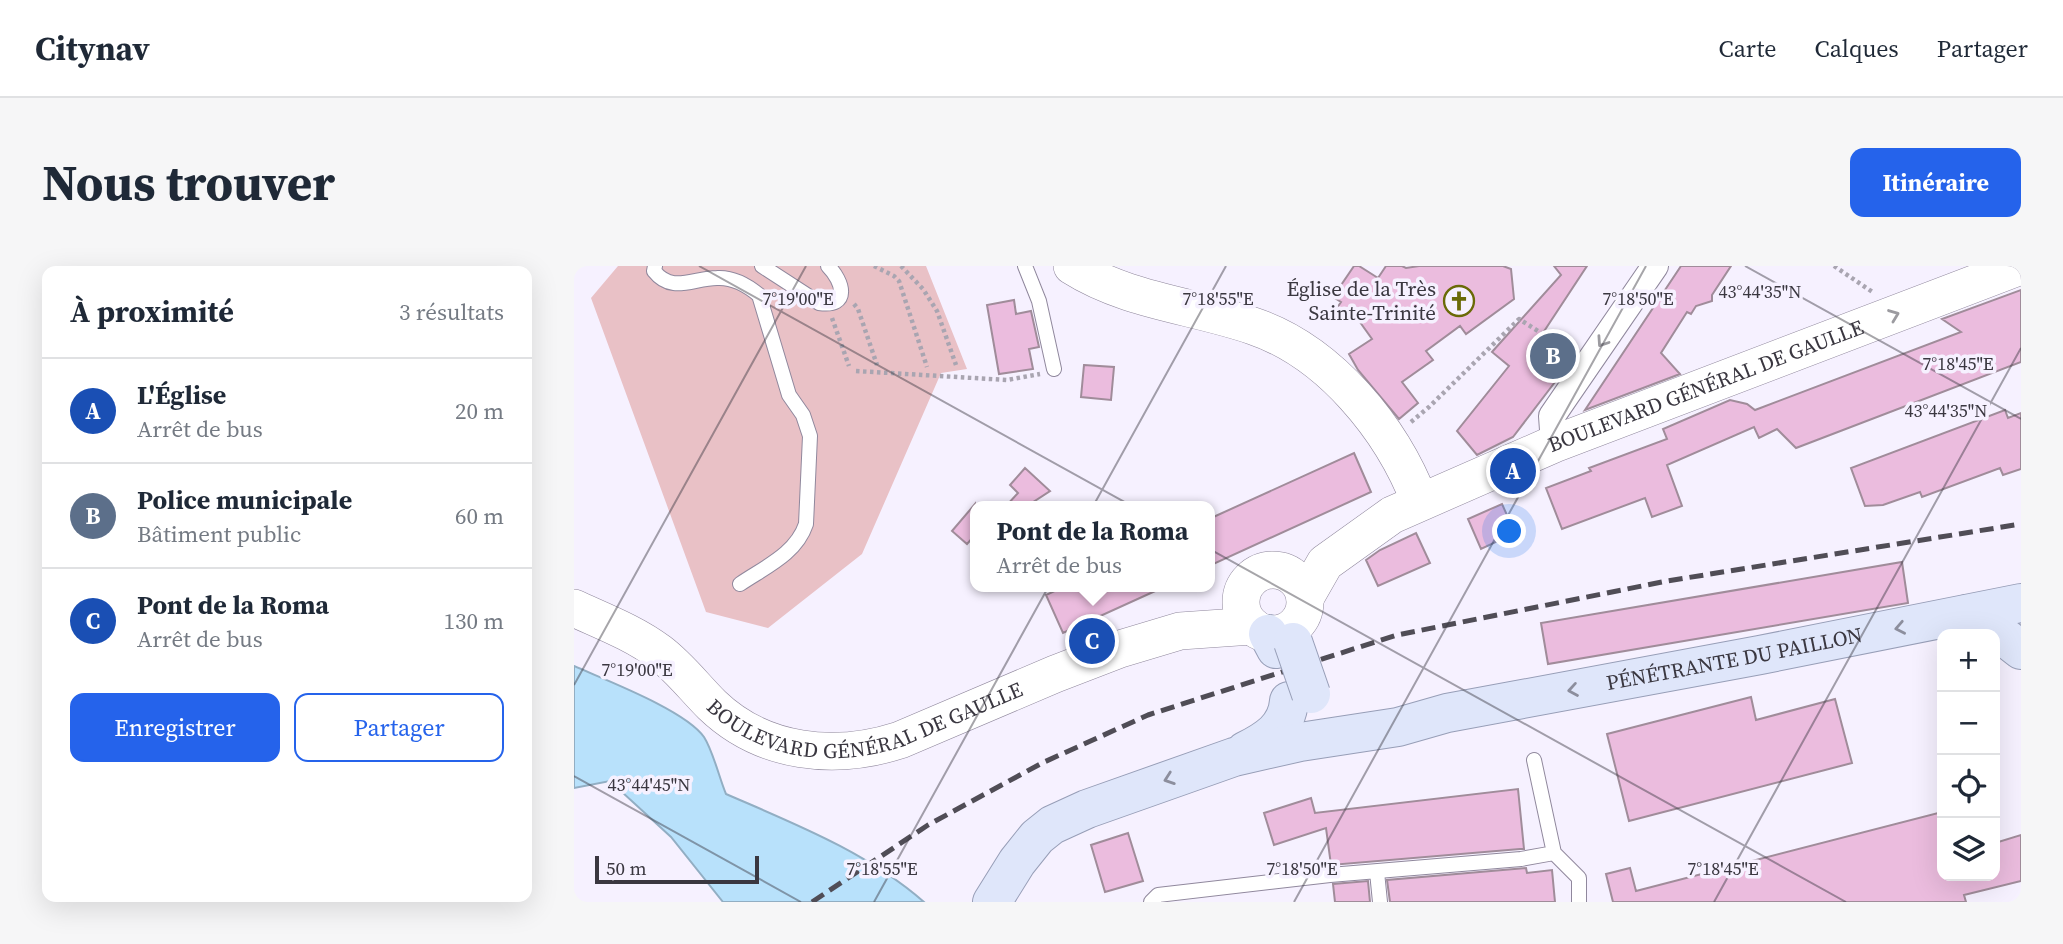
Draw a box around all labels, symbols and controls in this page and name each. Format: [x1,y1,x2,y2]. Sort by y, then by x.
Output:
text: Citynav [35,26,150,71]
text: Carte [1719,32,1777,65]
text: Calques [1815,32,1899,65]
text: Partager [1937,32,2028,65]
button: Itinéraire [1850,148,2021,217]
text: Nous trouver [42,149,335,216]
place label: Église de la Très Sainte-Trinité [1286,274,1436,327]
text: 43°44'35"N [1719,279,1801,304]
church icon: Église de la Très Sainte-Trinité [1442,284,1476,318]
text: 7°19'00"E [762,286,834,311]
text: 7°18'55"E [1182,286,1254,311]
text: 7°18'50"E [1602,286,1674,311]
text: À proximité [70,291,234,332]
text: 3 résultats [399,296,504,328]
one-way arrow [1887,309,1899,323]
street label: BOULEVARD GÉNÉRAL DE GAULLE [1546,315,1868,459]
pin: B [1530,330,1576,382]
one-way arrow [1597,335,1610,348]
text: 7°18'45"E [1922,351,1994,376]
text: L'Église [137,377,226,413]
text: A [85,395,101,427]
text: 20 m [455,395,504,427]
text: 43°44'35"N [1905,398,1987,423]
text: Arrêt de bus [137,413,263,445]
pin: A [1490,445,1536,497]
text: Police municipale [137,482,352,518]
text: B [86,500,100,532]
text: 60 m [455,500,504,532]
popup [970,501,1215,592]
text: Pont de la Roma [996,513,1189,549]
your location [1492,514,1526,548]
text: Bâtiment public [137,518,301,550]
text: Arrêt de bus [996,549,1122,581]
text: Pont de la Roma [137,587,329,623]
text: C [86,605,100,637]
text: 130 m [443,605,504,637]
pin: C [1069,615,1115,667]
one-way arrow [1894,619,1906,634]
street label: PÉNÉTRANTE DU PAILLON [1604,620,1865,697]
text: Arrêt de bus [137,623,263,655]
map controls [1937,629,2000,881]
button: + [1937,629,2000,692]
text: 7°19'00"E [601,657,673,682]
street label: BOULEVARD GÉNÉRAL DE GAULLE [699,672,1035,708]
text: BOULEVARD GÉNÉRAL DE GAULLE [700,675,1027,765]
one-way arrow [1567,682,1578,697]
button: − [1937,692,2000,755]
button: Enregistrer [70,693,280,762]
button: Partager [294,693,504,762]
button: locate [1937,755,2000,818]
one-way arrow [1164,771,1176,785]
text: 43°44'45"N [608,772,690,797]
button: layers [1937,818,2000,881]
scale bar [595,853,760,885]
text: 50 m [606,855,647,881]
text: 7°18'55"E [846,856,918,881]
text: 7°18'50"E [1266,856,1338,881]
text: 7°18'45"E [1687,856,1759,881]

